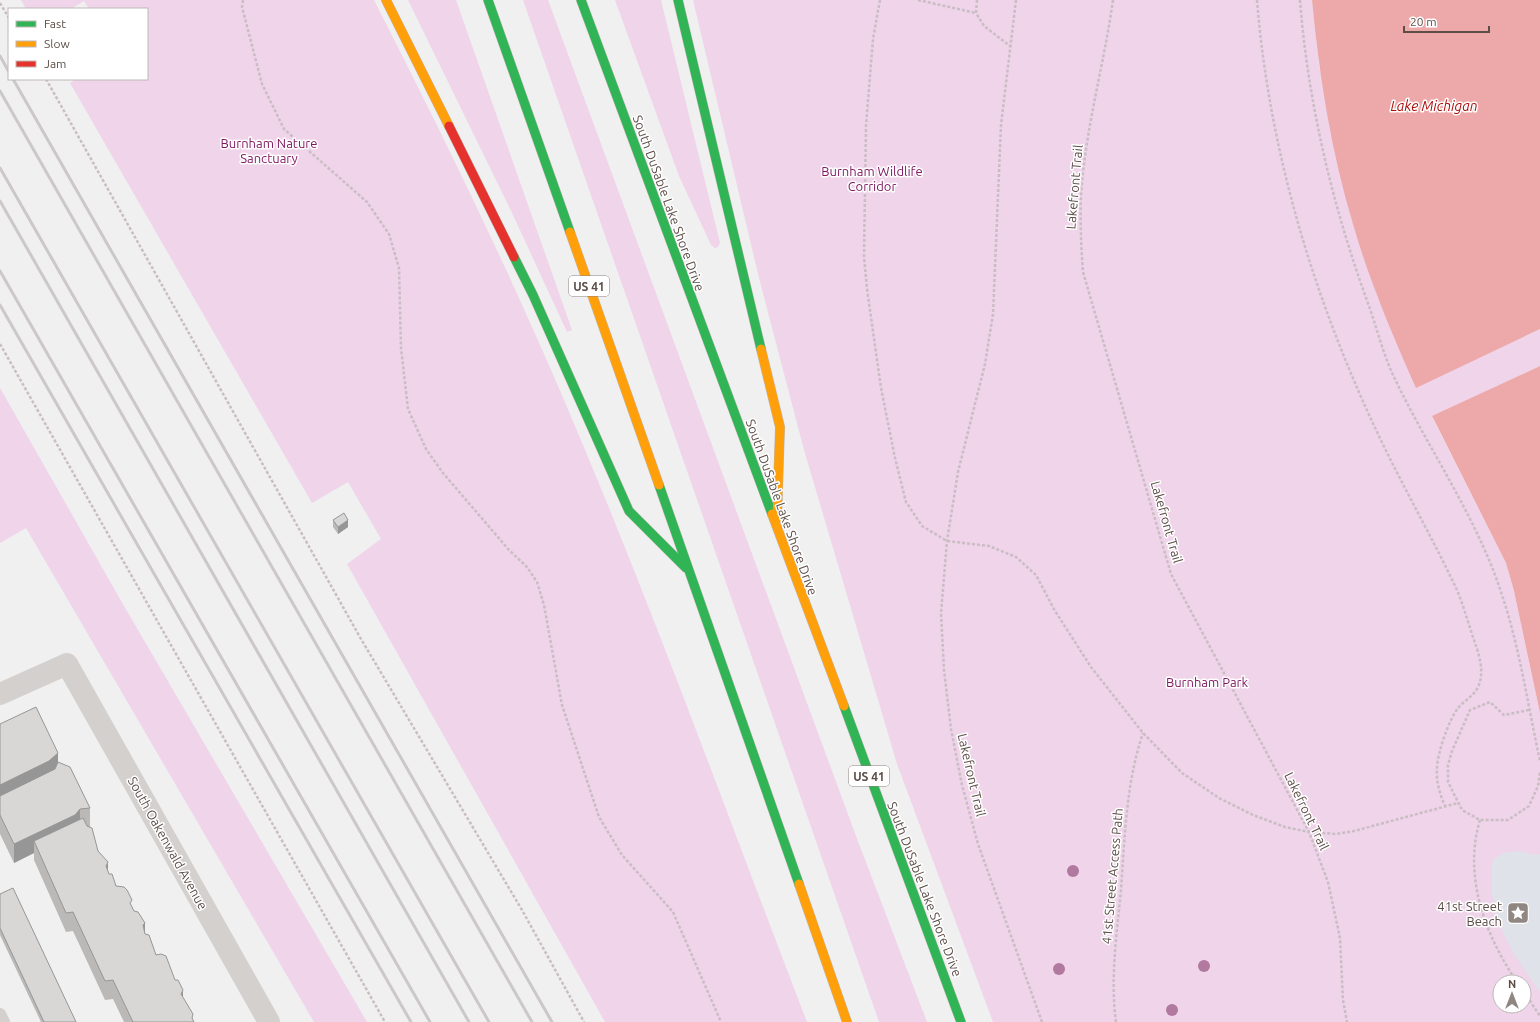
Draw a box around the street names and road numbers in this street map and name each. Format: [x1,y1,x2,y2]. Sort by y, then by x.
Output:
street label: South DuSable Lake Shore Drive [631,113,707,293]
street label: Lakefront Trail [1063,144,1085,230]
road number: US 41 [569,276,609,296]
street label: South DuSable Lake Shore Drive [744,417,820,597]
street label: Lakefront Trail [1149,479,1186,565]
street label: Lakefront Trail [956,732,988,818]
road number: US 41 [849,766,889,786]
street label: Lakefront Trail [1282,770,1332,853]
street label: South Oakenwald Avenue [126,774,210,912]
street label: South DuSable Lake Shore Drive [885,800,965,978]
street label: 41st Street Access Path [1099,807,1125,945]

